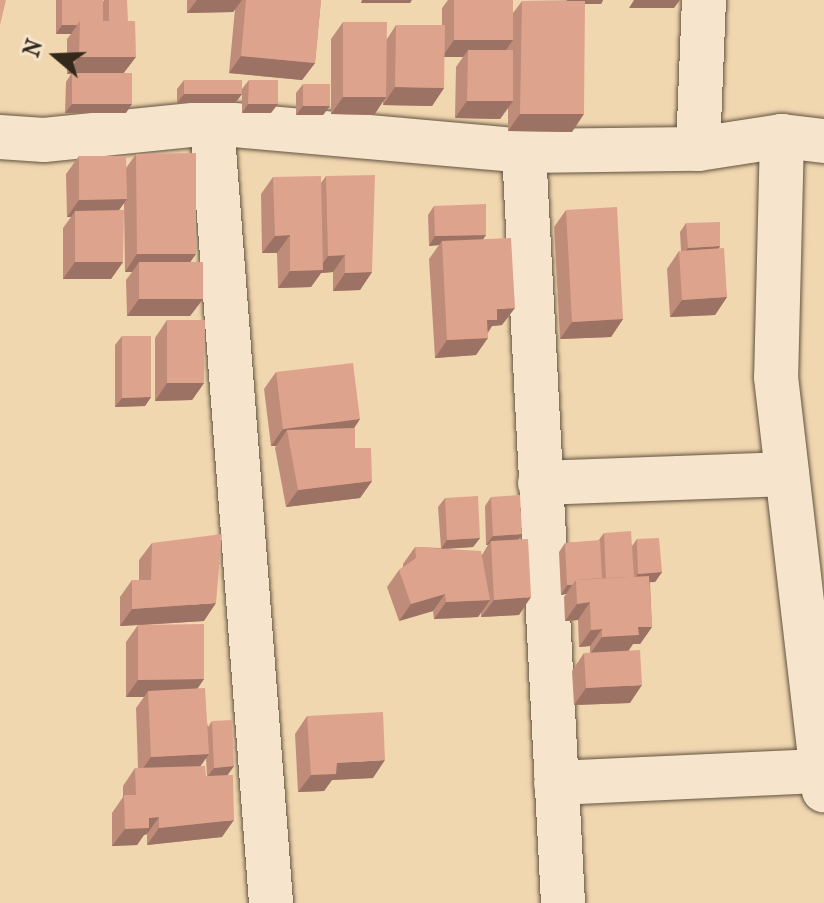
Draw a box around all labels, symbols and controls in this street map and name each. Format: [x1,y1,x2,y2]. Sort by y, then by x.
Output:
north arrow [16,16,96,96]
text: N [18,36,48,60]

